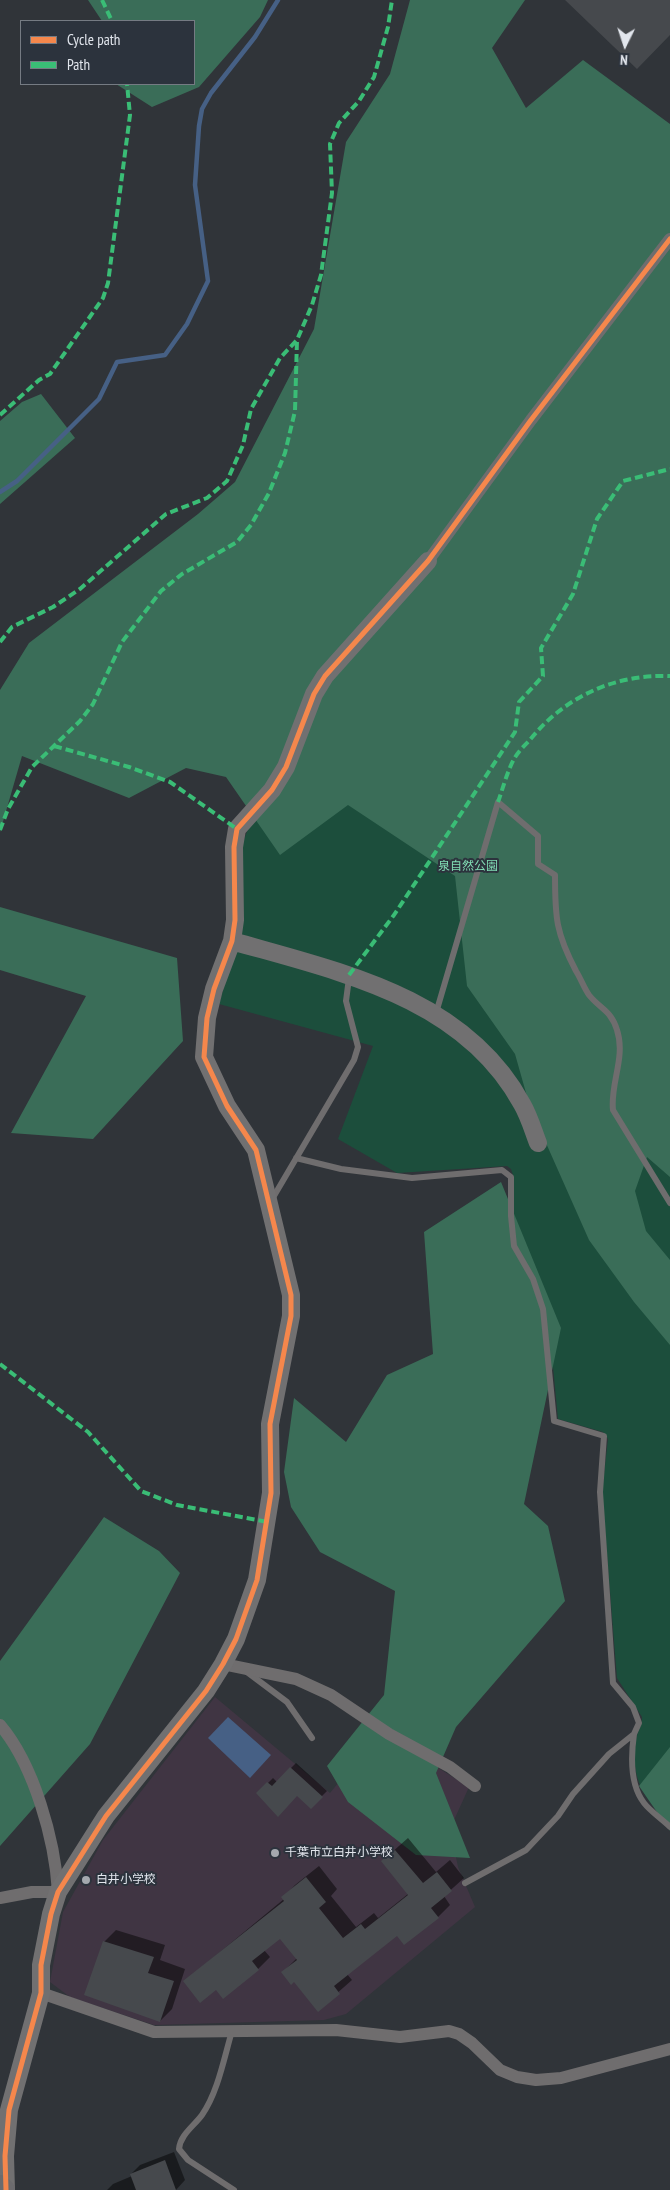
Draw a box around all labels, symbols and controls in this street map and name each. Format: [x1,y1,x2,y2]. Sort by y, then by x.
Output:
legend [20,20,195,85]
north arrow [600,20,650,70]
text: Cycle path [67,30,120,49]
text: N [620,51,628,69]
text: Path [67,55,90,74]
park label: 泉自然公園 [438,860,498,874]
place label: 千葉市立白井小学校 [285,1846,393,1860]
marker: 千葉市立白井小学校 [269,1847,281,1859]
place label: 白井小学校 [96,1873,156,1887]
marker: 白井小学校 [80,1874,92,1886]

